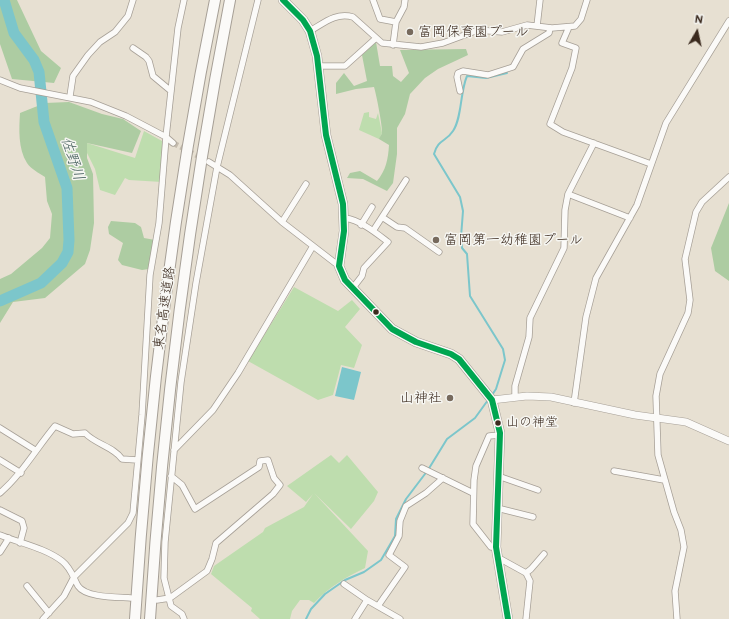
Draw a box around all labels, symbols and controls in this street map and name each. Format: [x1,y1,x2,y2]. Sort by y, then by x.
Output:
north arrow [677,12,717,52]
text: N [694,13,704,27]
place label: 富岡保育園プール [418,24,529,40]
marker: 富岡保育園プール [405,27,415,37]
water label: 佐野川 [56,135,88,183]
place label: 富岡第一幼稚園プール [444,232,583,248]
marker: 富岡第一幼稚園プール [431,235,441,245]
street label: 東名高速道路 [151,265,179,351]
unlabelled marker [371,307,381,317]
place label: 山神社 [400,390,442,406]
marker: 山神社 [445,393,455,403]
place label: 山の神堂 [506,415,558,431]
marker: 山の神堂 [493,418,503,428]

